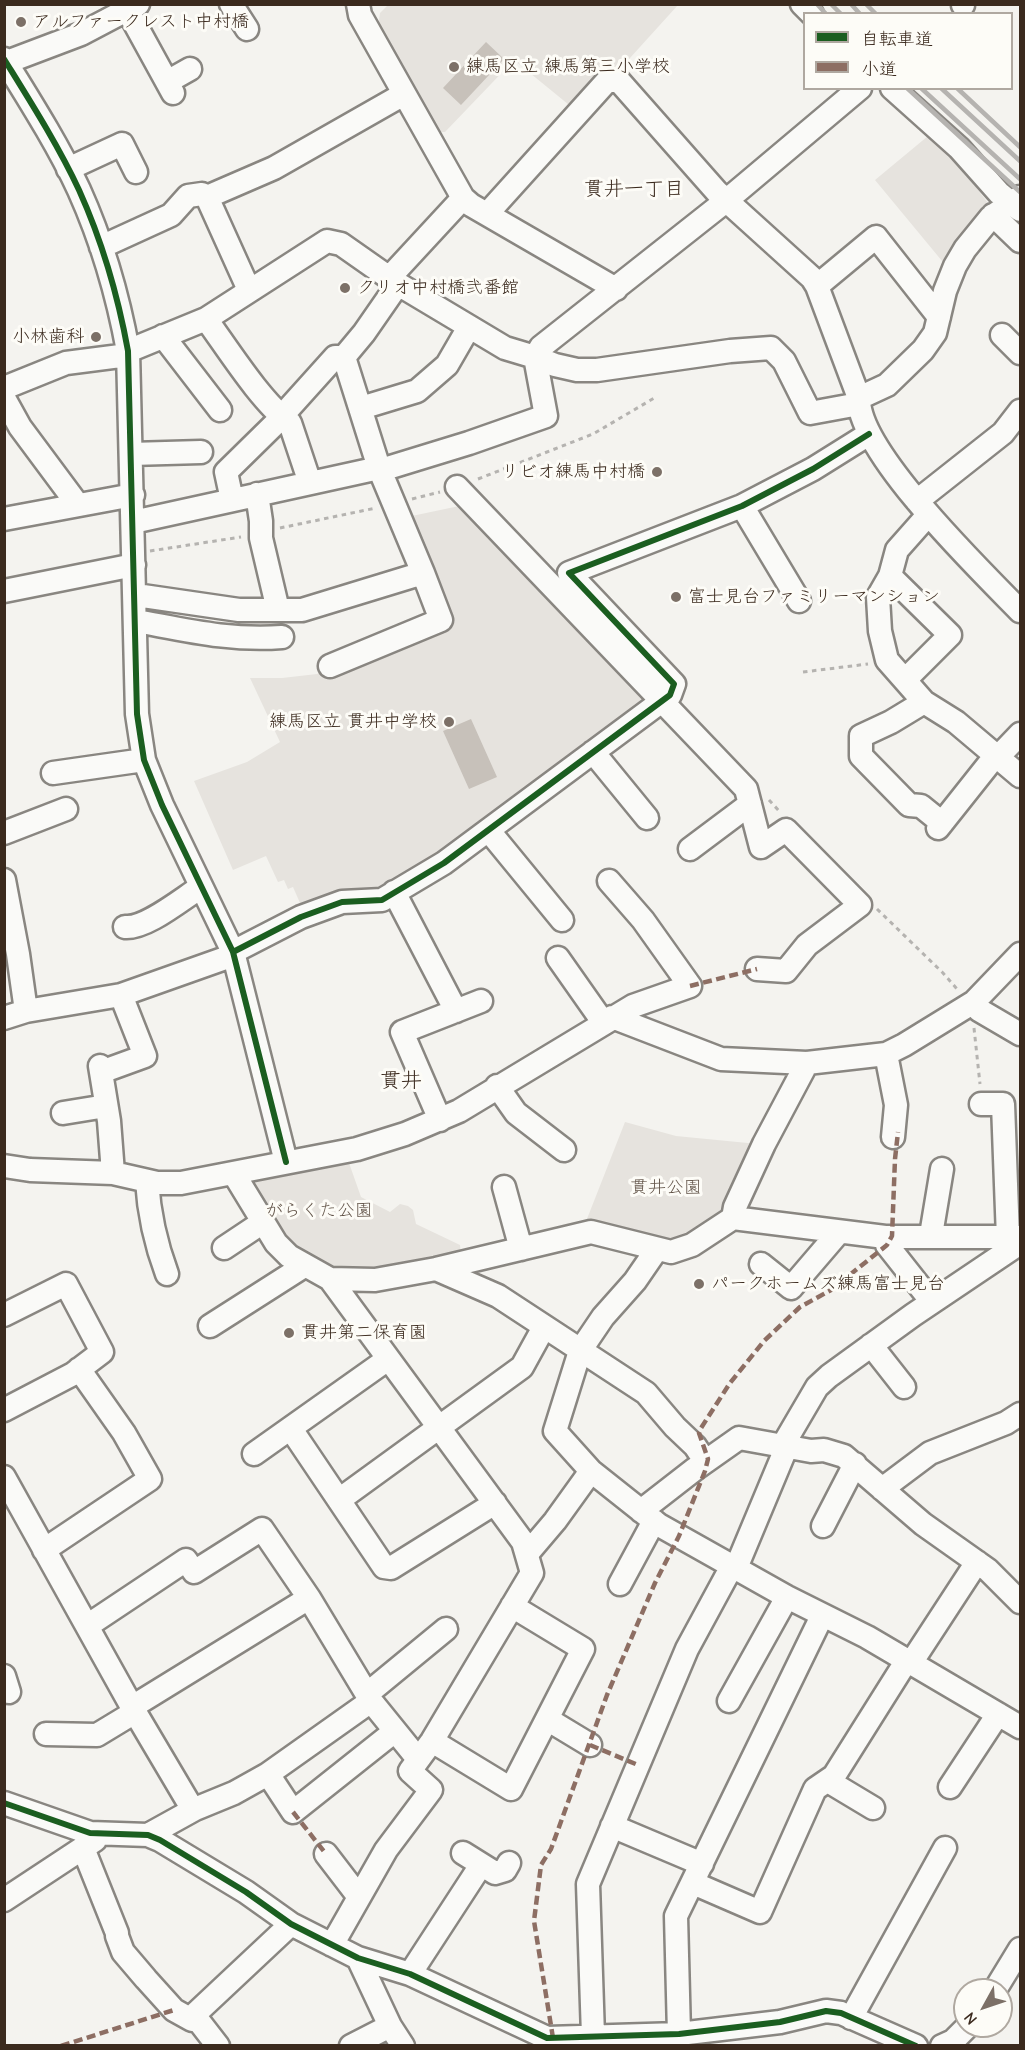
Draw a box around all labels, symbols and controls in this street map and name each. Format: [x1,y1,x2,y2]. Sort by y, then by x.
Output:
place label: アルファークレスト中村橋 [33,11,249,33]
legend [803,12,1013,90]
marker: アルファークレスト中村橋 [14,15,28,29]
text: 自転車道 [861,29,933,50]
place label: 練馬区立 練馬第三小学校 [466,56,670,78]
text: 小道 [861,59,897,80]
marker: 練馬区立 練馬第三小学校 [447,60,461,74]
district label: 貫井一丁目 [584,177,684,201]
place label: クリオ中村橋弐番館 [357,277,519,299]
marker: クリオ中村橋弐番館 [338,281,352,295]
place label: 小林歯科 [12,326,84,348]
marker: 小林歯科 [89,330,103,344]
place label: リビオ練馬中村橋 [501,461,645,483]
marker: リビオ練馬中村橋 [650,465,664,479]
place label: 富士見台ファミリーマンション [688,586,940,608]
marker: 富士見台ファミリーマンション [669,590,683,604]
place label: 練馬区立 貫井中学校 [269,711,437,733]
marker: 練馬区立 貫井中学校 [442,715,456,729]
district label: 貫井 [380,1068,422,1094]
park label: 貫井公園 [630,1177,702,1199]
park label: がらくた公園 [265,1200,373,1222]
place label: パークホームズ練馬富士見台 [711,1273,945,1295]
marker: パークホームズ練馬富士見台 [692,1277,706,1291]
place label: 貫井第二保育園 [301,1322,427,1344]
marker: 貫井第二保育園 [282,1326,296,1340]
north arrow [953,1978,1013,2038]
text: N [960,2009,981,2028]

